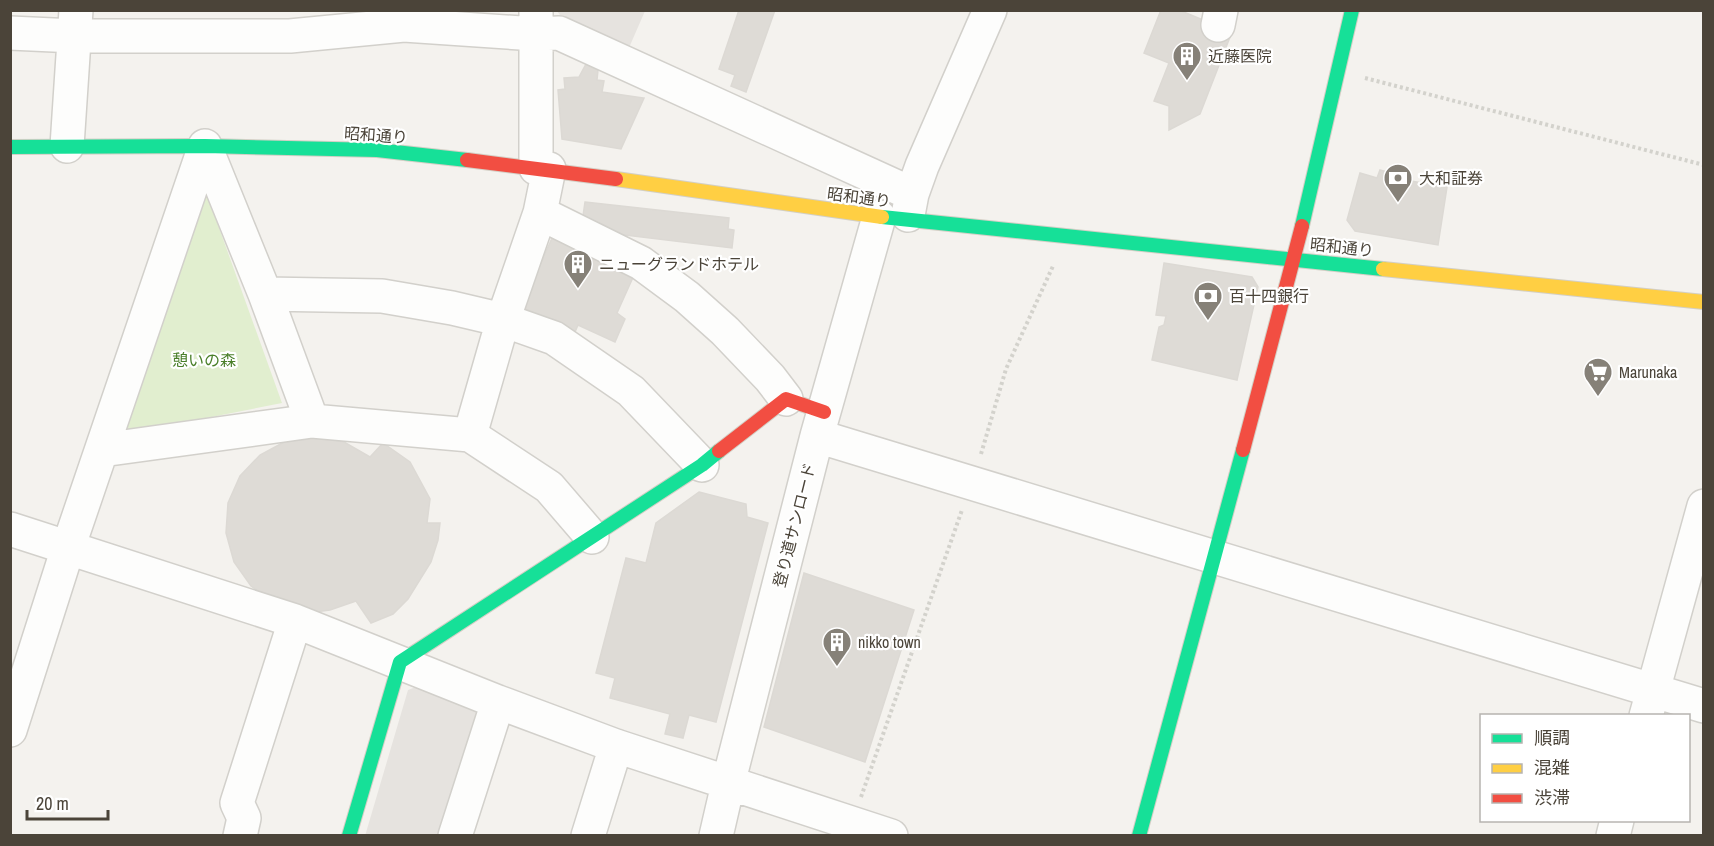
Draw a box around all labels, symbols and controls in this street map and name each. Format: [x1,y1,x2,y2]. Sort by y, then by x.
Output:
building icon: 近藤医院 [1171,40,1203,82]
place label: 近藤医院 [1208,45,1272,67]
street label: 昭和通り [343,122,409,148]
bank icon: 大和証券 [1382,162,1414,204]
place label: 大和証券 [1419,167,1483,189]
street label: 昭和通り [826,182,892,212]
street label: 昭和通り [1309,233,1375,261]
building icon: ニューグランドホテル [562,248,594,290]
place label: ニューグランドホテル [599,253,759,275]
bank icon: 百十四銀行 [1192,280,1224,322]
place label: 百十四銀行 [1229,285,1309,307]
park label: 憩いの森 [172,349,236,371]
supermarket icon: Marunaka [1582,356,1614,398]
place label: Marunaka [1619,361,1678,383]
street label: 登り道サンロード [768,460,820,590]
building icon: nikko town [821,626,853,668]
place label: nikko town [858,631,921,653]
legend [1480,714,1690,822]
text: 順調 [1534,725,1570,750]
text: 混雑 [1534,755,1570,780]
scale bar [27,783,108,821]
text: 渋滞 [1534,785,1570,810]
text: 20 m [36,791,69,816]

